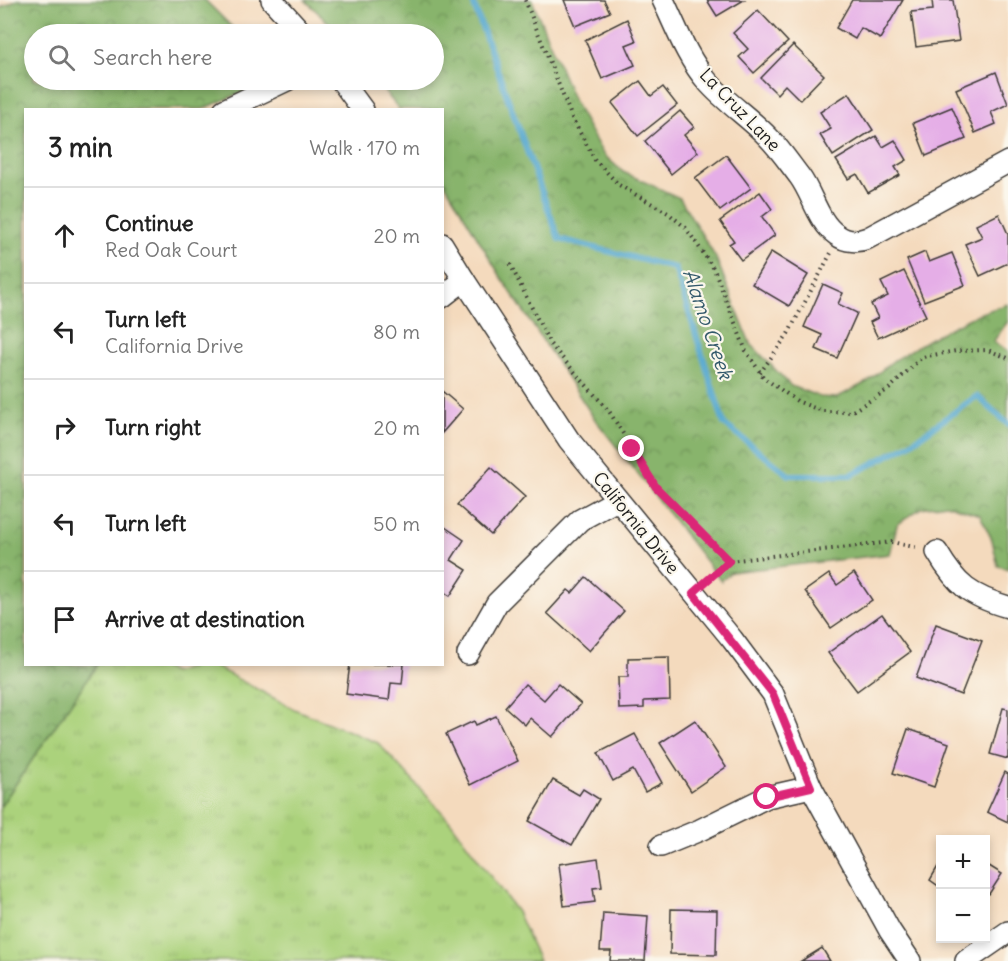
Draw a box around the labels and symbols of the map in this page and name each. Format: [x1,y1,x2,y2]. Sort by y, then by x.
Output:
street label: La Cruz Lane [695,63,786,156]
water label: Alamo Creek [678,266,740,384]
route end [618,435,644,461]
street label: California Drive [588,467,685,578]
route start [753,783,779,809]

